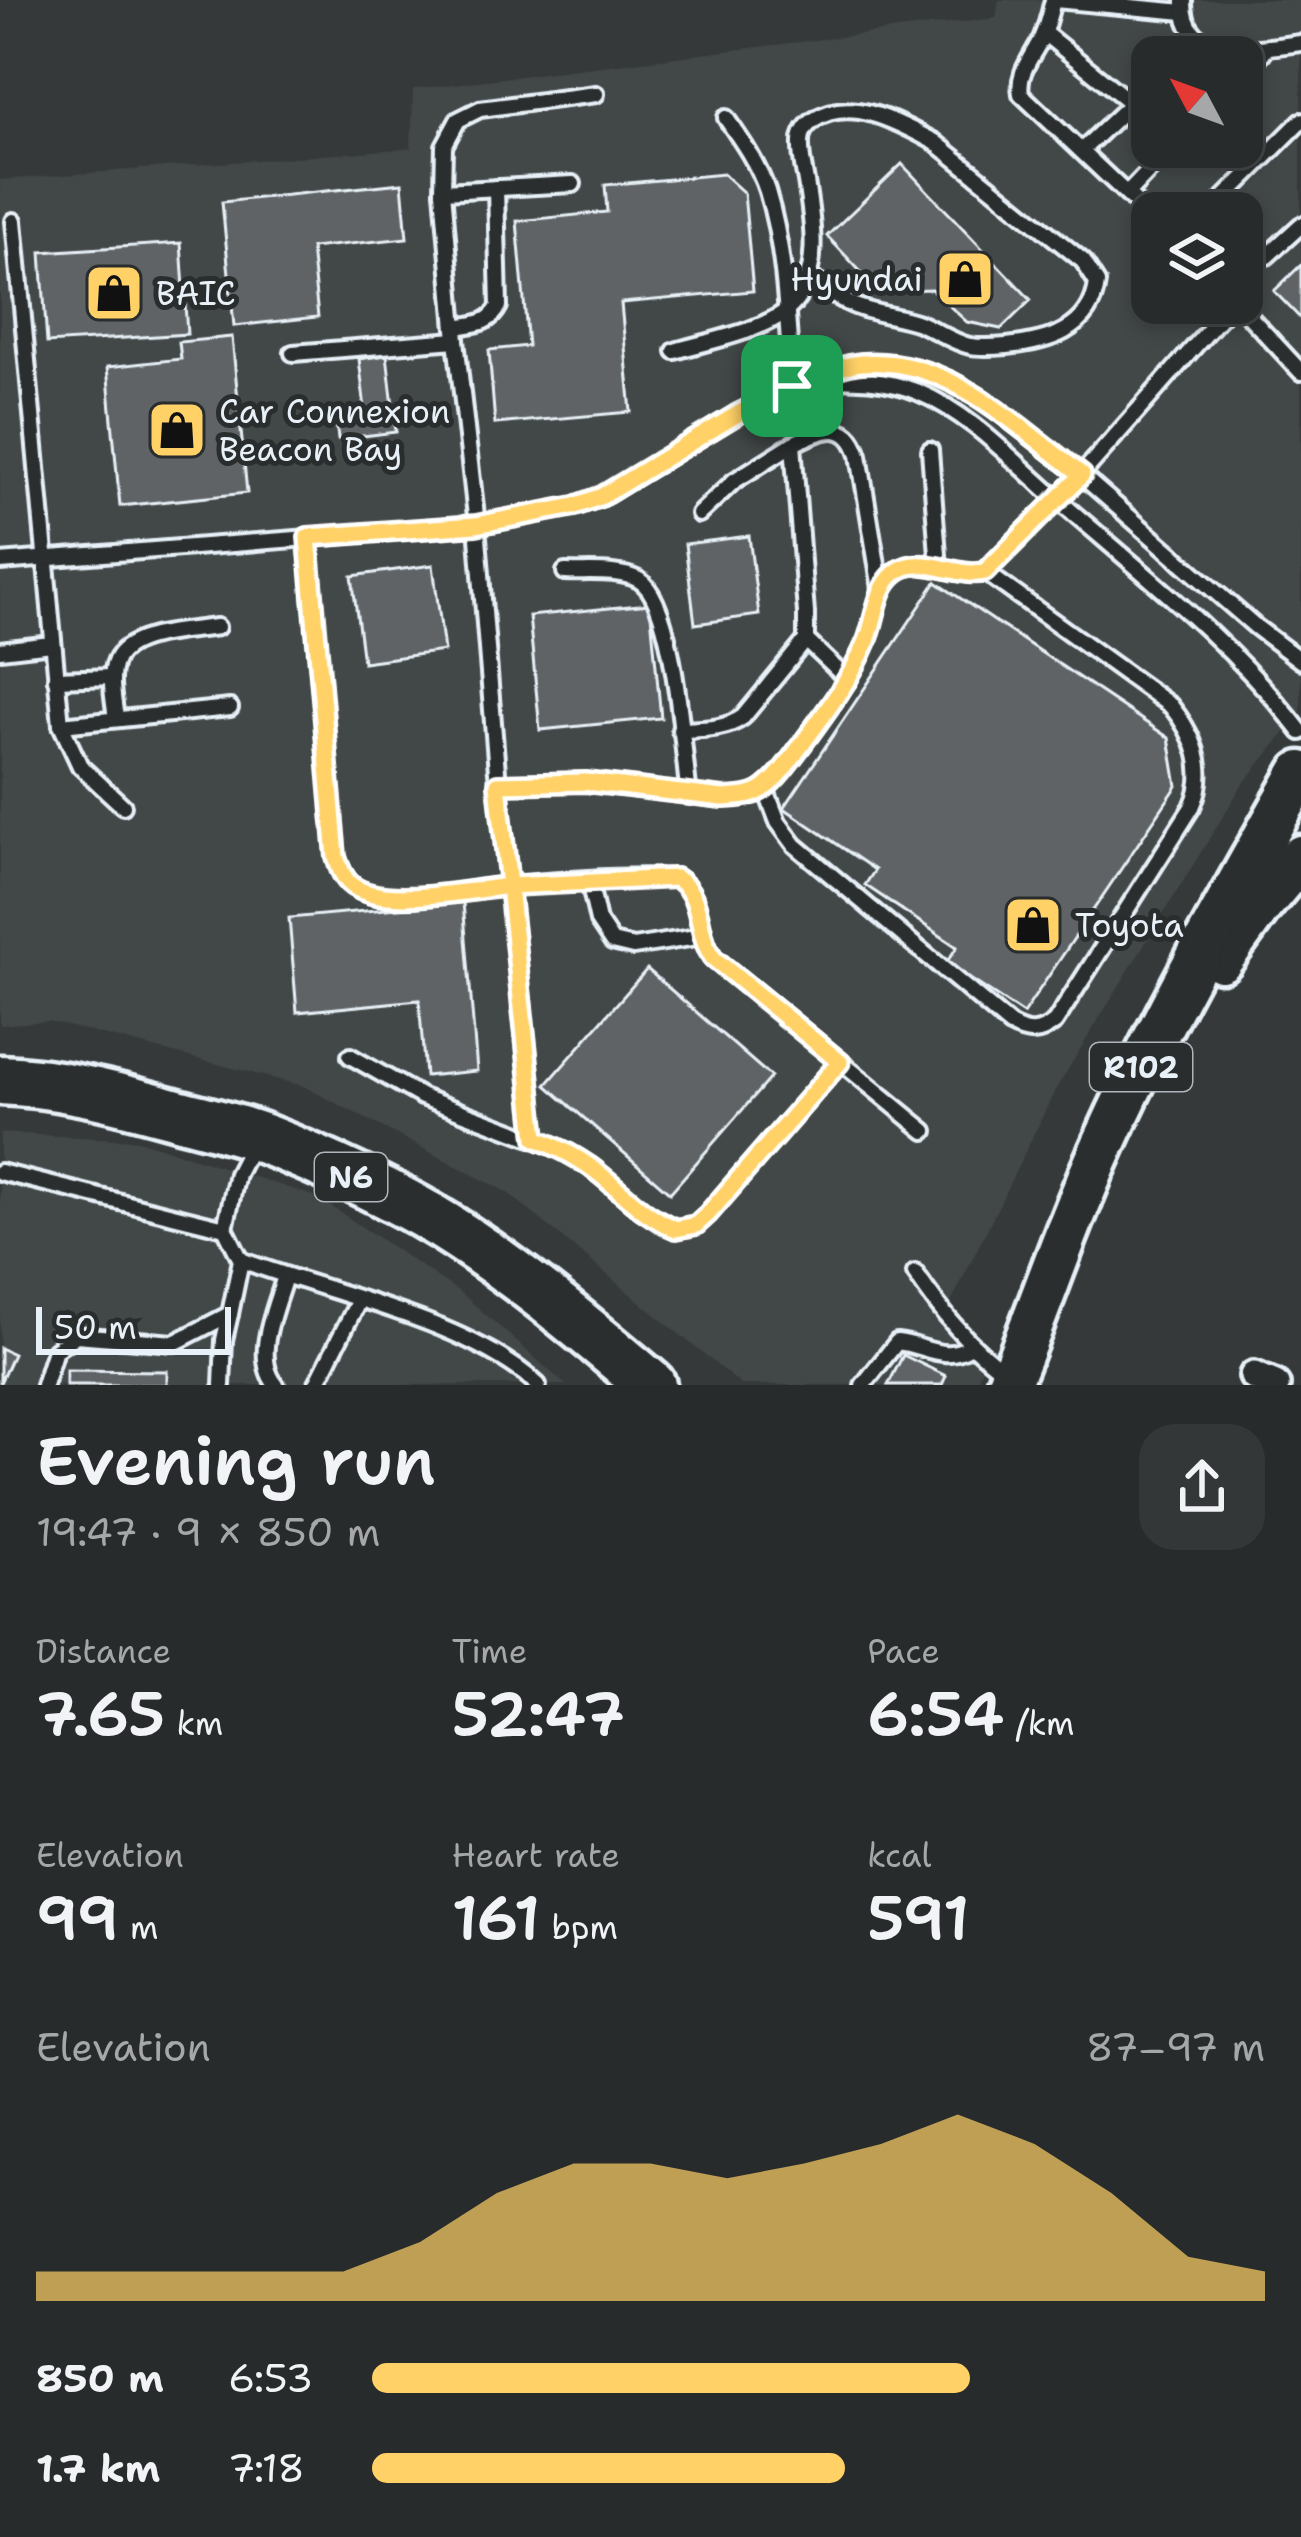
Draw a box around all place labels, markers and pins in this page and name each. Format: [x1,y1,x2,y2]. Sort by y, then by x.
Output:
shop icon: Hyundai [934,248,996,310]
place label: Hyundai [790,257,923,302]
shop icon: BAIC [83,262,145,324]
place label: BAIC [156,271,236,316]
pin [741,335,843,437]
place label: Car Connexion Beacon Bay [219,389,450,472]
shop icon: Car Connexion Beacon Bay [146,399,208,461]
shop icon: Toyota [1002,894,1064,956]
place label: Toyota [1075,903,1184,948]

